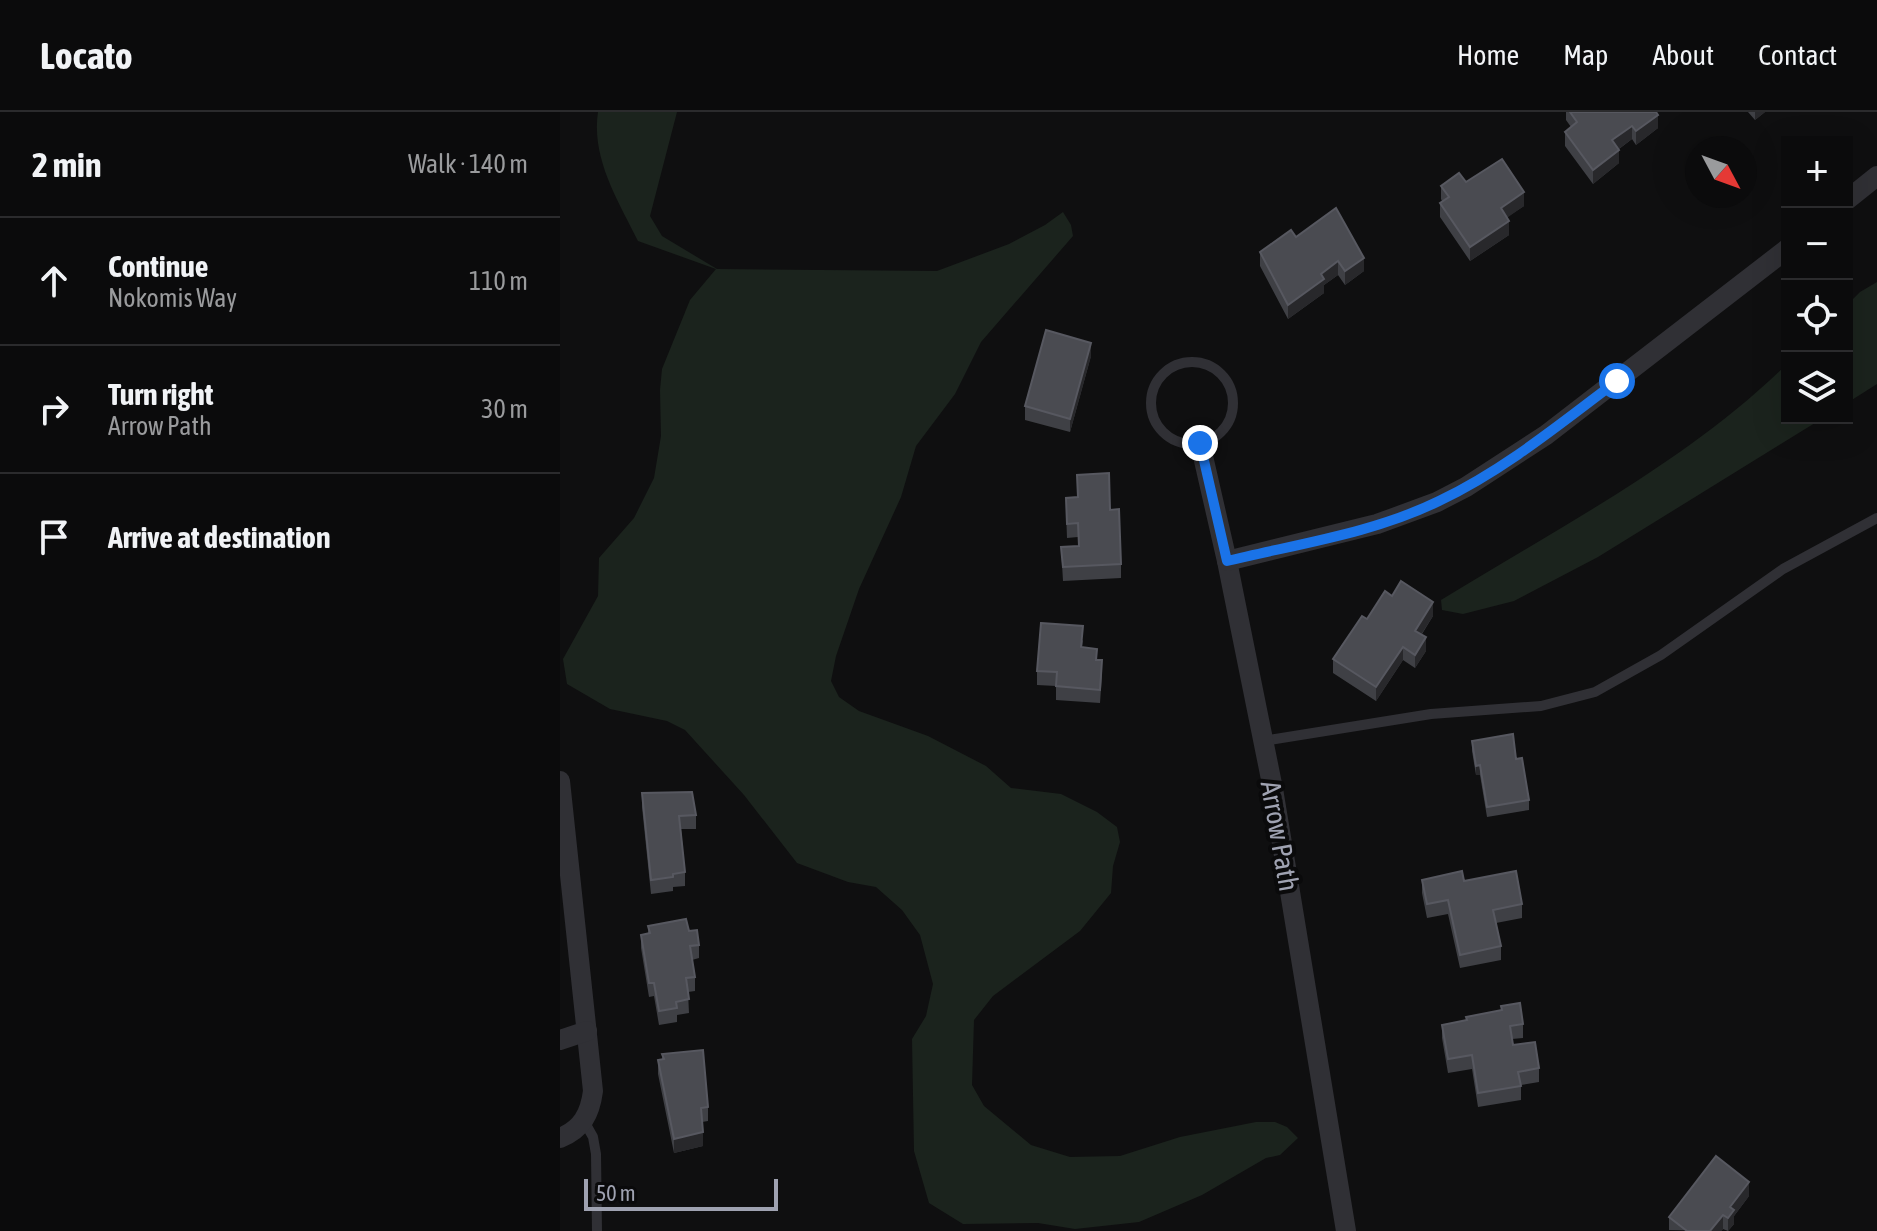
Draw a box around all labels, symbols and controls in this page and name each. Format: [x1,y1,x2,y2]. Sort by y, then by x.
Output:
text: Locato [40,34,133,77]
text: Home [1457,39,1519,71]
text: Map [1563,39,1608,71]
text: About [1652,39,1714,71]
text: Contact [1758,39,1837,71]
north arrow [1685,136,1757,208]
map controls [1781,136,1853,424]
button: + [1781,136,1853,208]
text: 2 min [32,145,101,184]
text: Walk · 140 m [408,149,528,179]
button: − [1781,208,1853,280]
text: Continue [108,249,208,283]
icon: ahead [32,259,76,303]
text: 110 m [469,266,528,296]
button: locate [1781,280,1853,352]
text: Nokomis Way [108,283,237,313]
button: layers [1781,352,1853,424]
route start [1599,363,1635,399]
text: Turn right [108,377,214,411]
icon: right [32,387,76,431]
text: 30 m [481,394,528,424]
text: Arrow Path [108,411,212,441]
route end [1182,425,1218,461]
icon: arrive [32,515,76,559]
text: Arrive at destination [108,520,330,554]
street label: Arrow Path [1255,778,1305,894]
scale bar [584,1175,778,1211]
text: 50 m [596,1180,636,1206]

